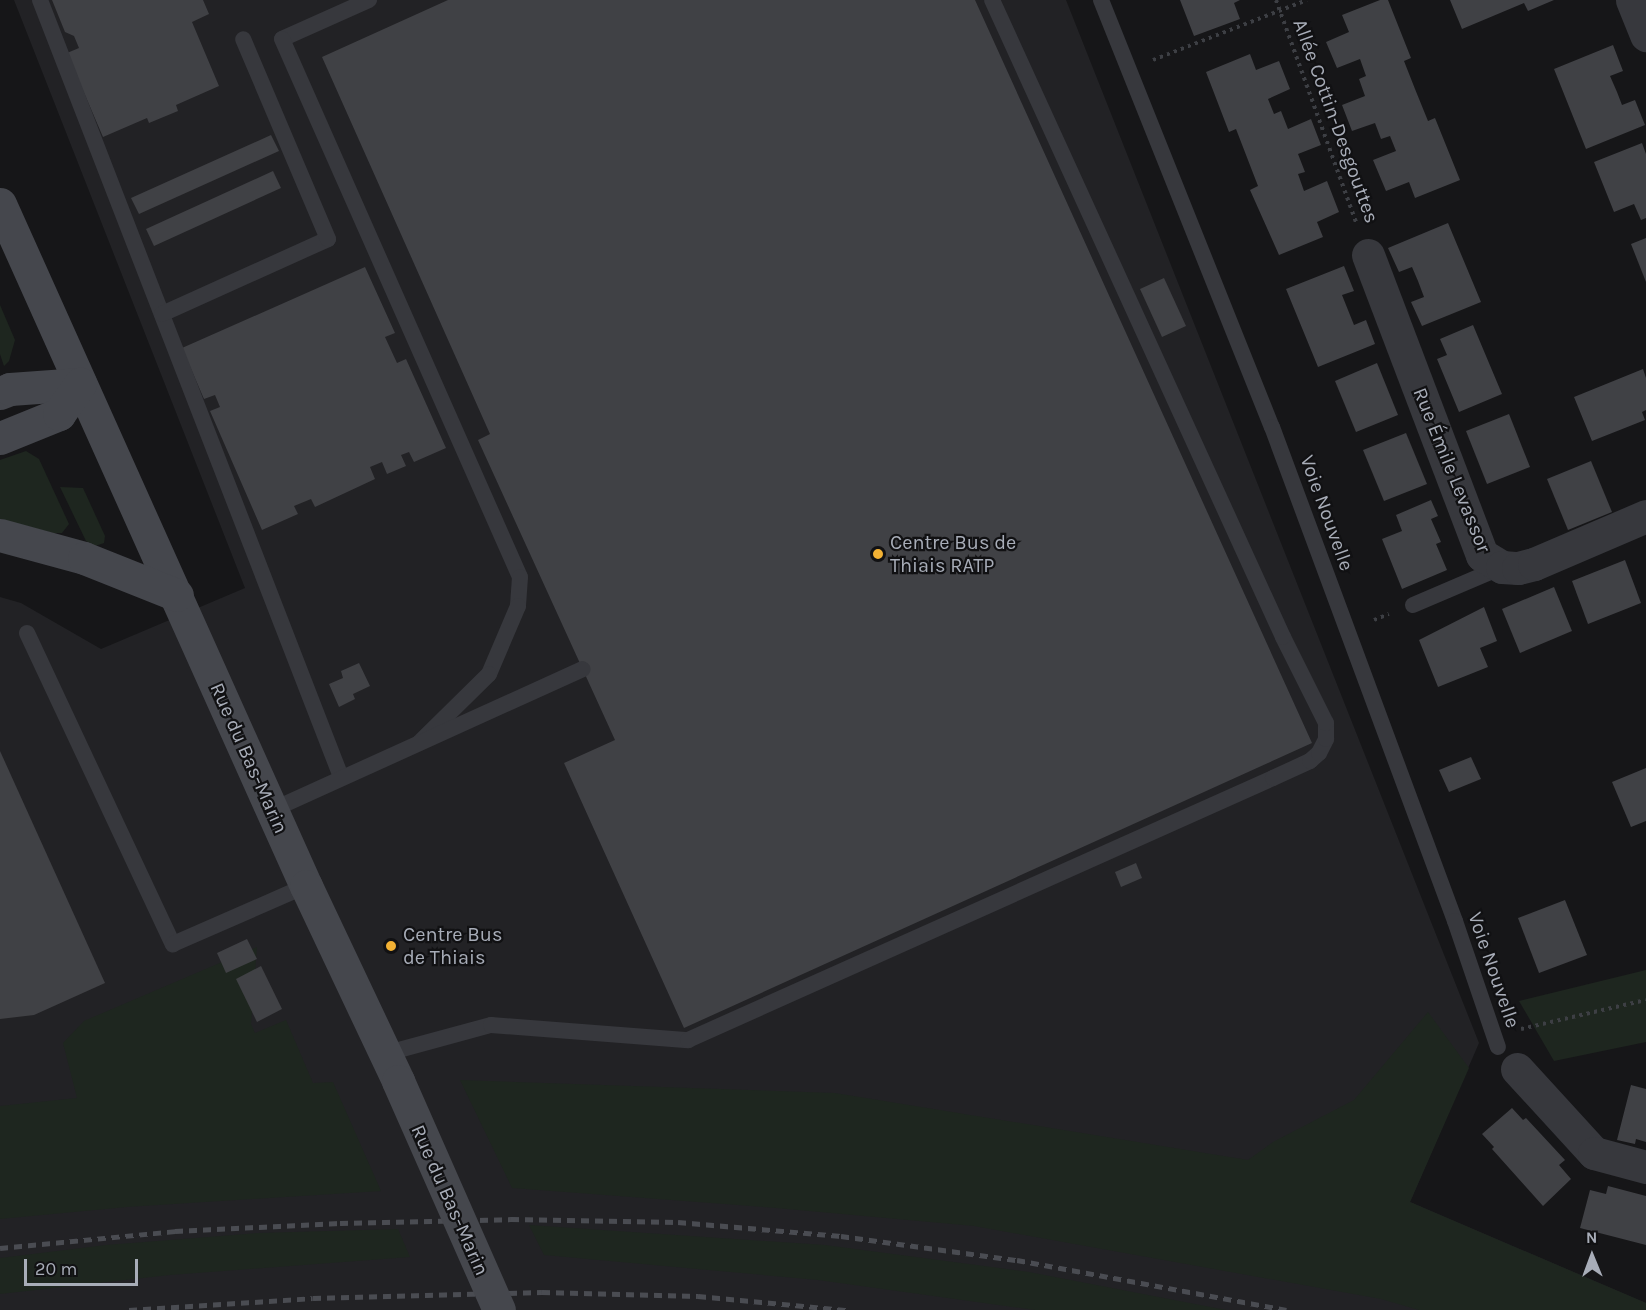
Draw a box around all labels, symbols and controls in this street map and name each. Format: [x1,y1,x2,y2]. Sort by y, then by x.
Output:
street label: Allée Cottin-Desgouttes [1288,16,1384,226]
street label: Rue Émile Levassor [1408,384,1496,556]
street label: Voie Nouvelle [1295,452,1359,574]
place label: Centre Bus de Thiais RATP [890,530,1016,577]
marker: Centre Bus de Thiais RATP [871,547,885,561]
street label: Rue du Bas-Marin [205,679,293,837]
street label: Voie Nouvelle [1463,909,1525,1031]
place label: Centre Bus de Thiais [403,922,502,969]
marker: Centre Bus de Thiais [384,939,398,953]
street label: Rue du Bas-Marin [406,1121,494,1279]
north arrow [1562,1226,1622,1286]
text: N [1586,1228,1598,1247]
scale bar [27,1247,141,1285]
text: 20 m [35,1258,77,1280]

